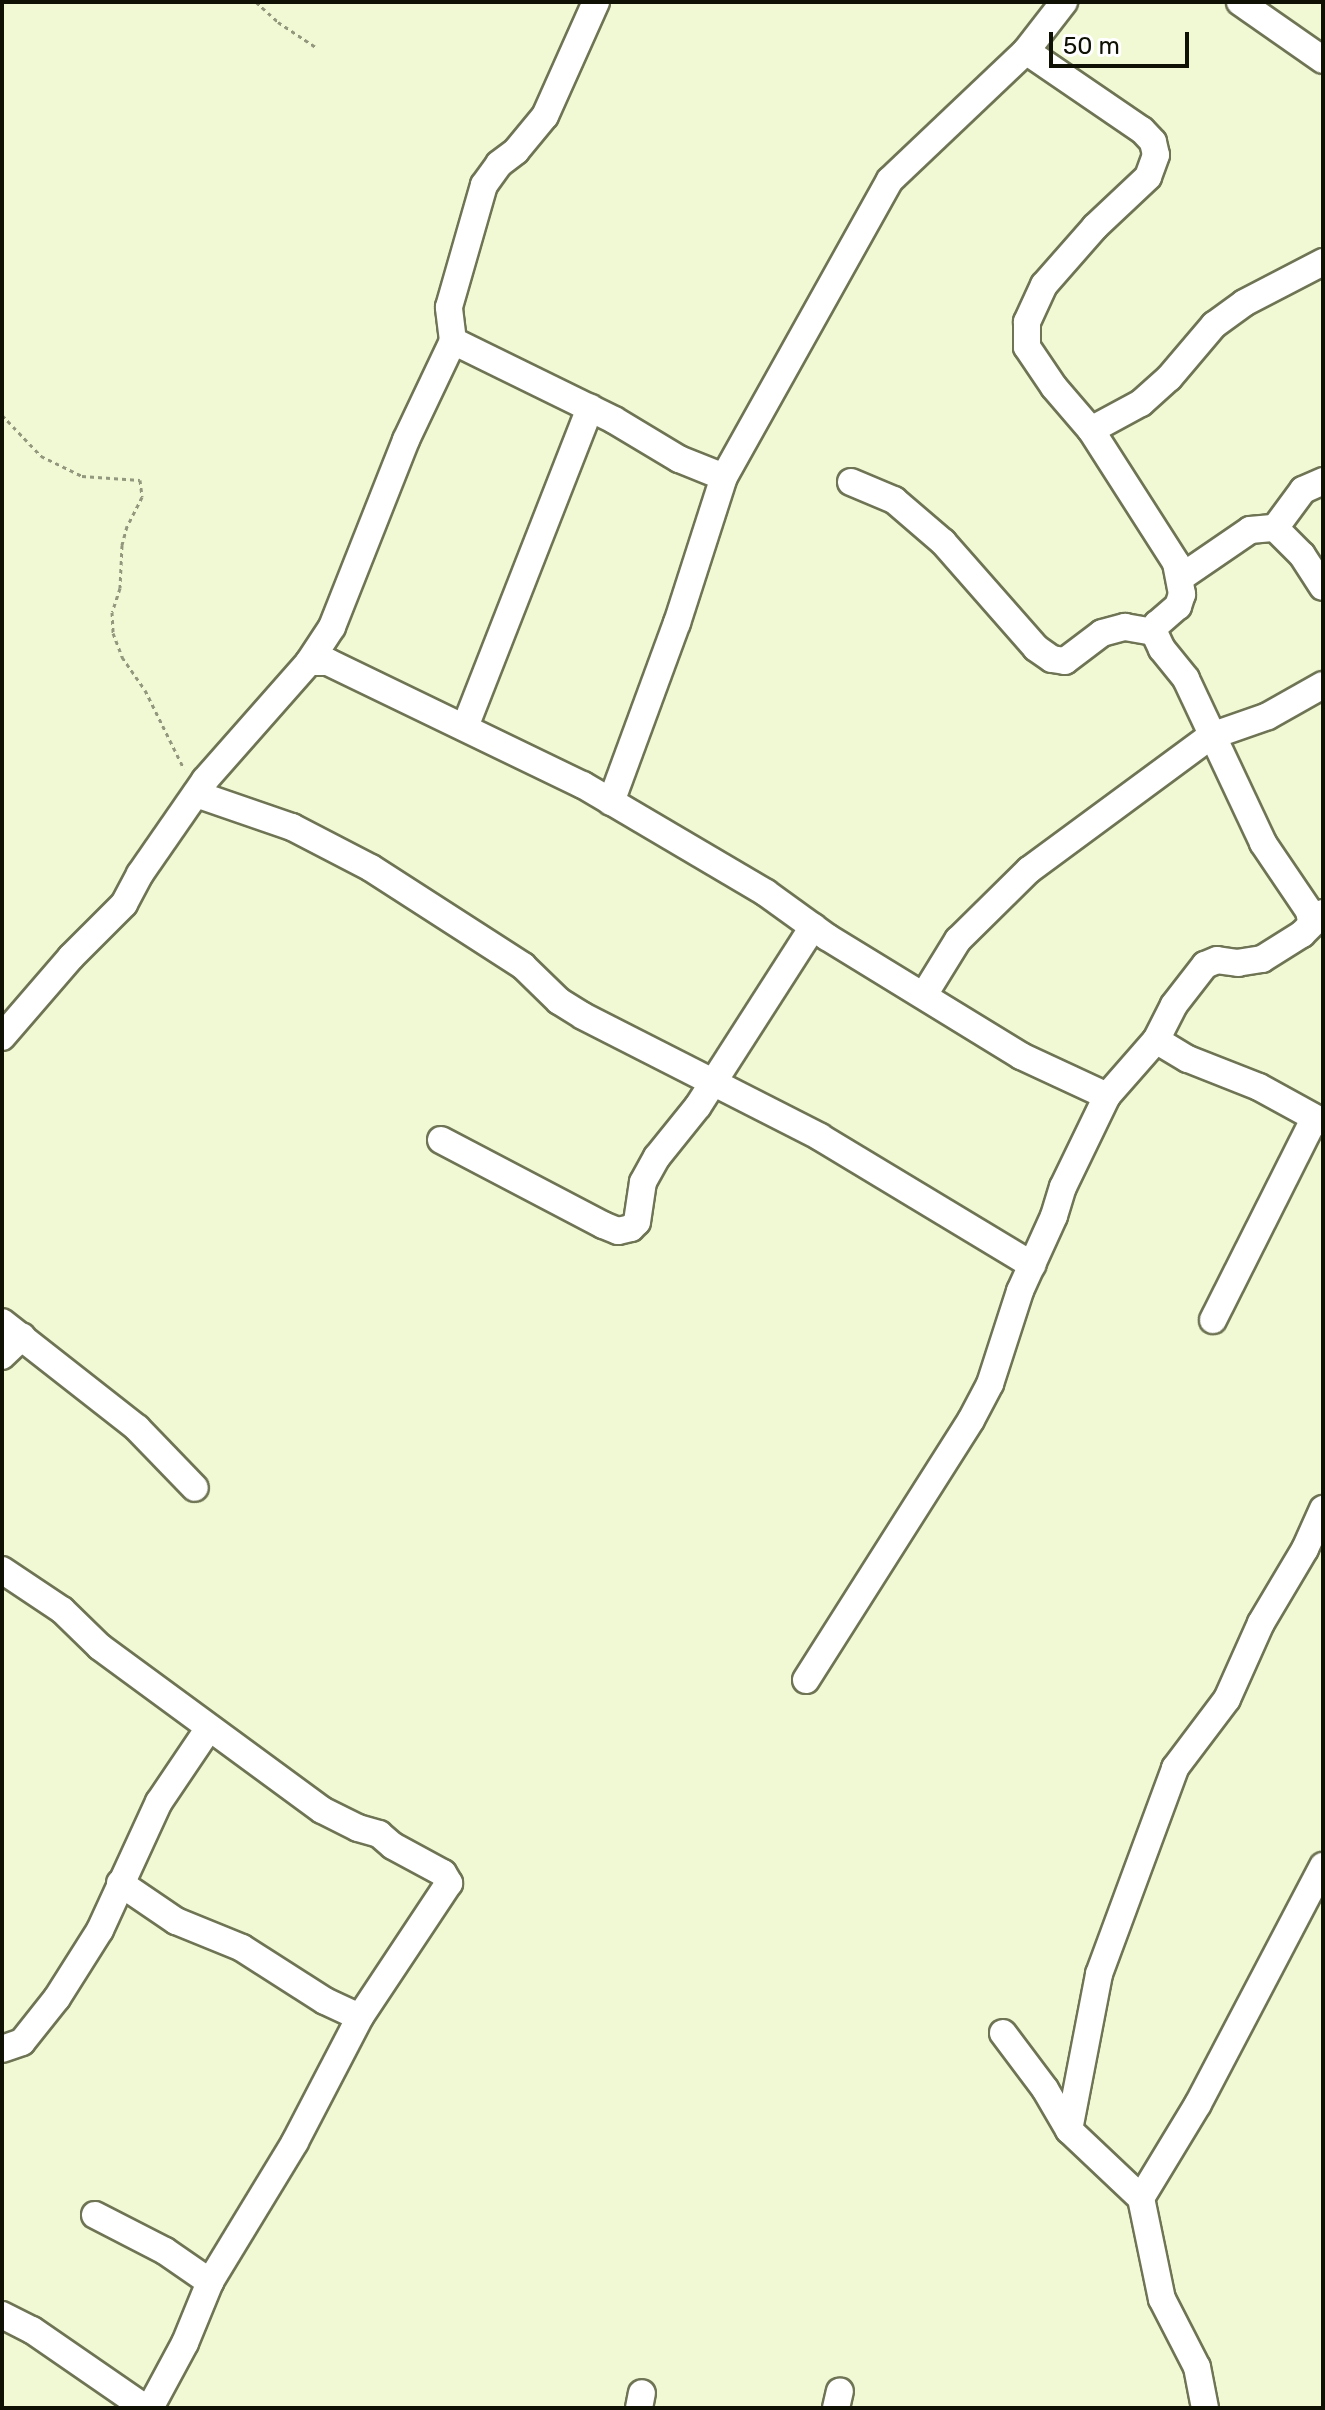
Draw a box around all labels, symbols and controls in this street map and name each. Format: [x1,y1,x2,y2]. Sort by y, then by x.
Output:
scale bar [1053,16,1193,66]
text: 50 m [1063,32,1120,60]

